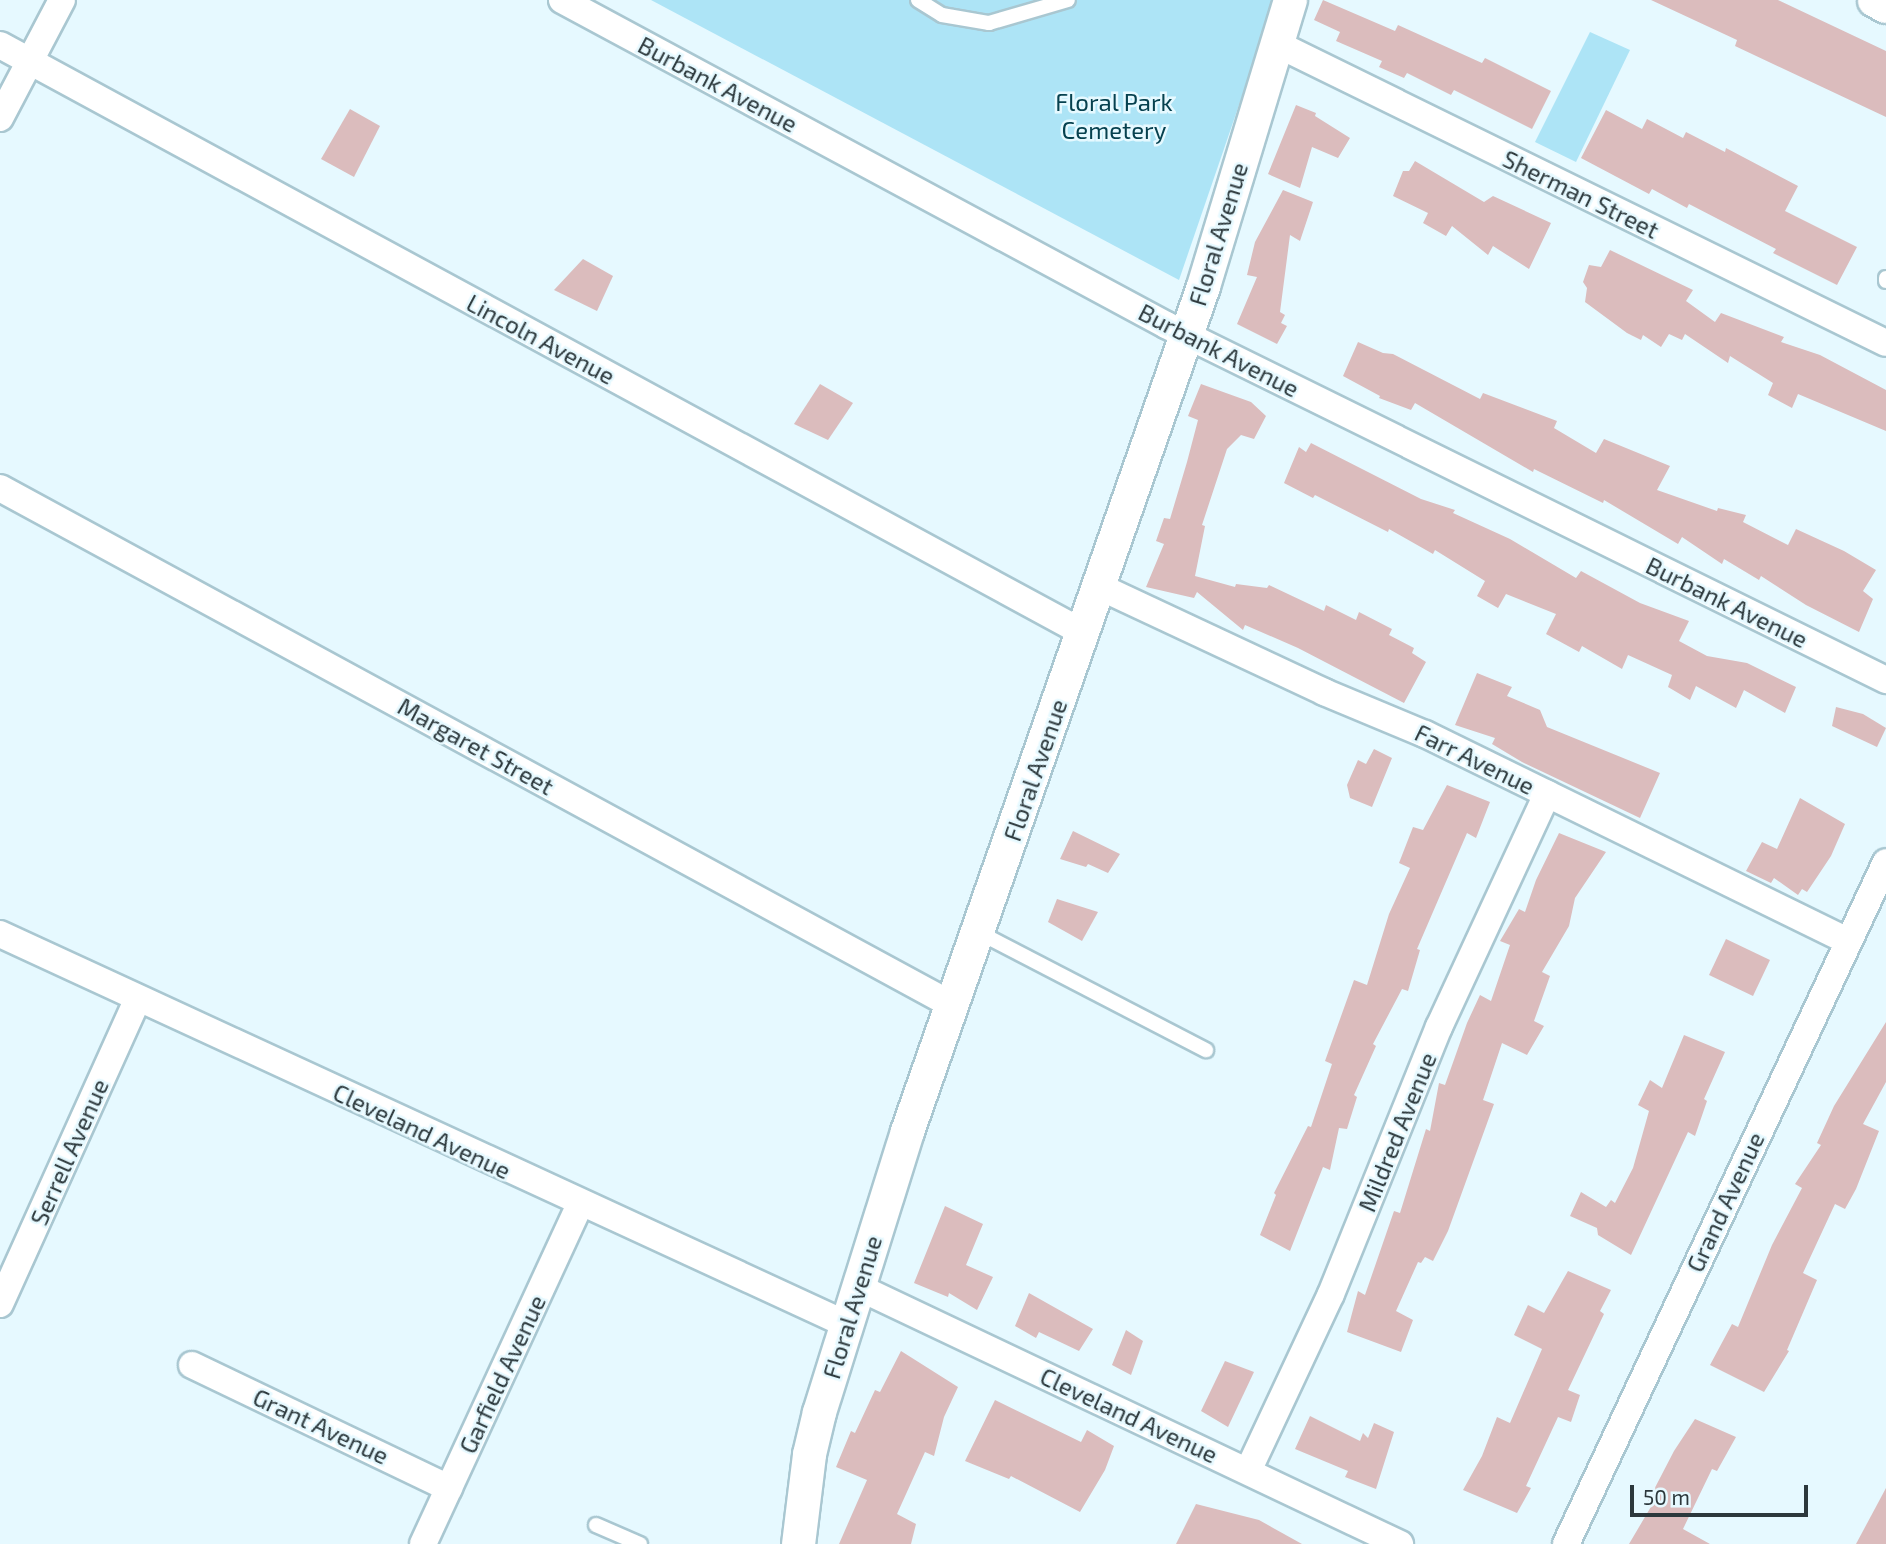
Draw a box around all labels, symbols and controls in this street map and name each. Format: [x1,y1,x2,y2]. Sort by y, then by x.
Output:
street label: Burbank Avenue [633,30,803,138]
park label: Floral Park Cemetery [1055,88,1173,144]
street label: Sherman Street [1498,144,1664,244]
street label: Floral Avenue [1182,158,1254,310]
street label: Lincoln Avenue [462,288,620,390]
street label: Burbank Avenue [1134,297,1304,403]
street label: Burbank Avenue [1641,550,1813,654]
street label: Margaret Street [393,691,559,801]
street label: Floral Avenue [997,695,1073,845]
street label: Farr Avenue [1410,717,1540,801]
street label: Mildred Avenue [1352,1048,1442,1216]
street label: Serrell Avenue [24,1074,114,1230]
street label: Cleveland Avenue [329,1077,515,1185]
street label: Grand Avenue [1680,1127,1770,1277]
street label: Floral Avenue [816,1231,888,1383]
street label: Garfield Avenue [453,1290,551,1458]
street label: Cleveland Avenue [1036,1361,1222,1469]
street label: Grant Avenue [248,1382,394,1470]
scale bar [1634,1470,1812,1514]
text: 50 m [1643,1484,1690,1509]

